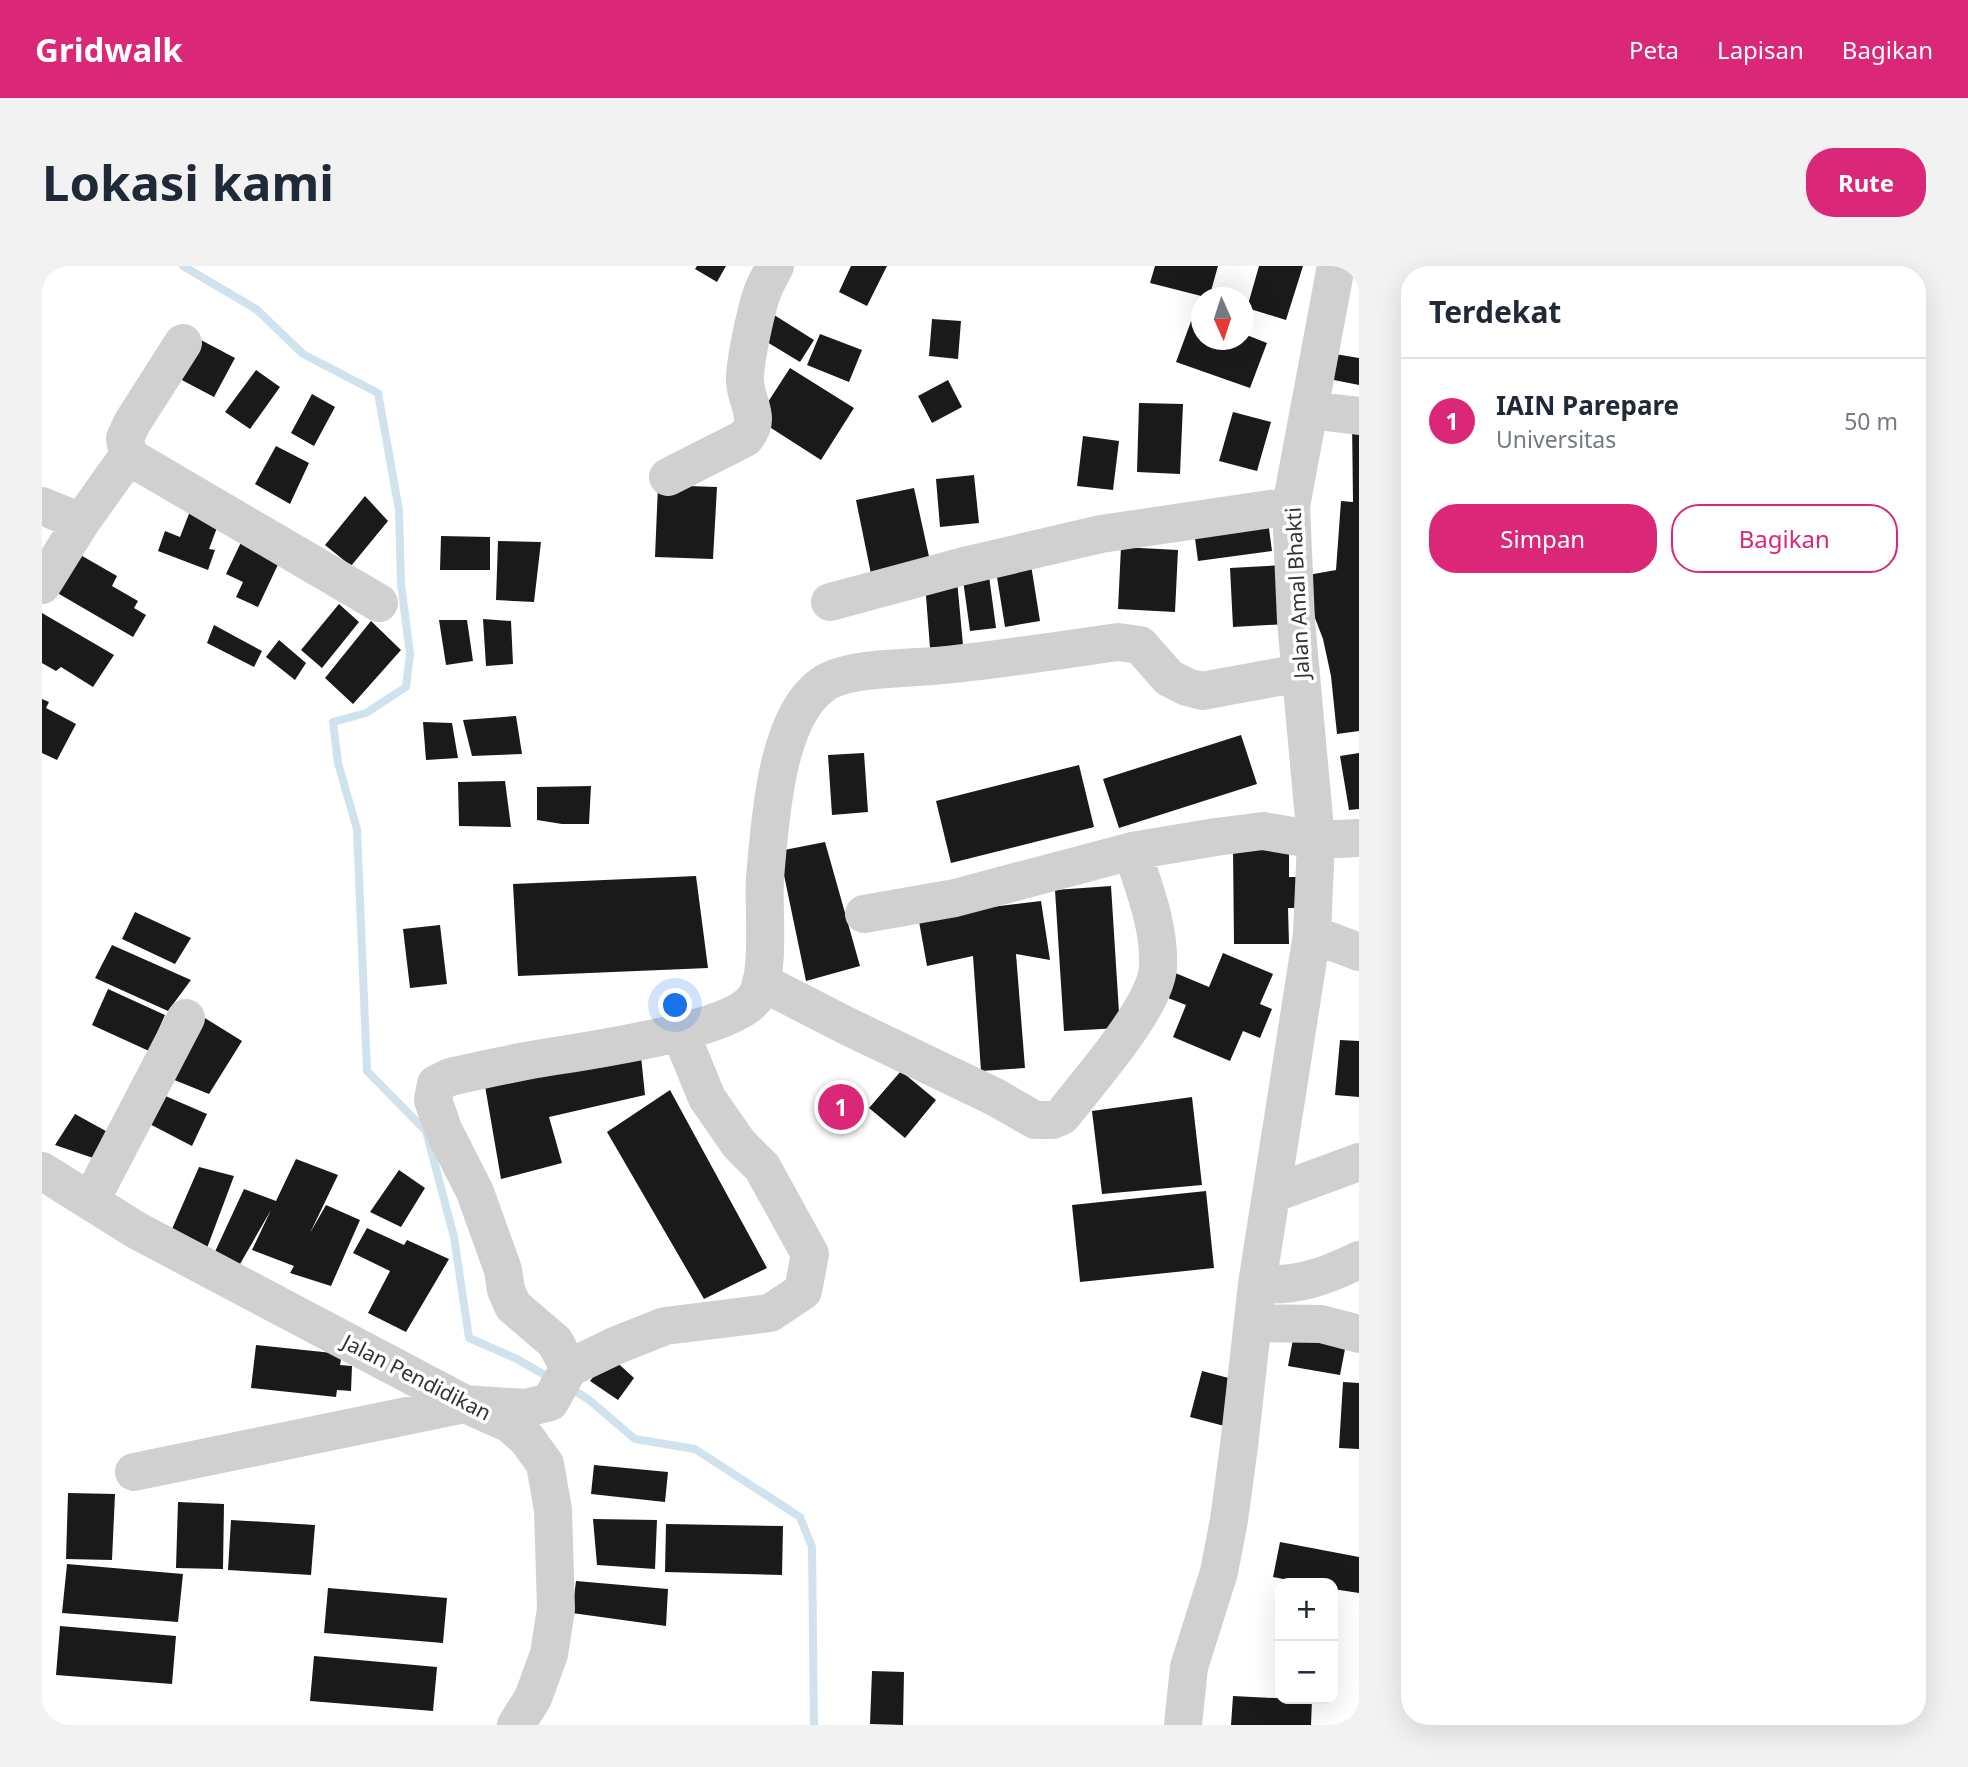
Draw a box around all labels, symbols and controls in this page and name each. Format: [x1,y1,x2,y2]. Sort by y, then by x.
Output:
text: Gridwalk [35,27,183,72]
text: Peta [1629,33,1679,66]
text: Lapisan [1717,33,1804,66]
text: Bagikan [1842,33,1933,66]
button: Rute [1806,148,1926,217]
text: Lokasi kami [42,149,334,215]
north arrow [1191,287,1254,350]
text: Terdekat [1429,291,1561,332]
text: IAIN Parepare [1496,387,1679,423]
text: 1 [1445,405,1459,437]
text: 50 m [1844,405,1898,437]
text: Universitas [1496,423,1616,455]
button: Simpan [1429,504,1657,573]
button: Bagikan [1671,504,1898,573]
street label: Jalan Amal Bhakti [1279,507,1316,681]
your location [658,988,692,1022]
pin: 1 [818,1081,864,1133]
street label: Jalan Pendidikan [336,1327,496,1427]
map controls [1275,1578,1338,1704]
button: + [1275,1578,1338,1641]
button: − [1275,1641,1338,1704]

